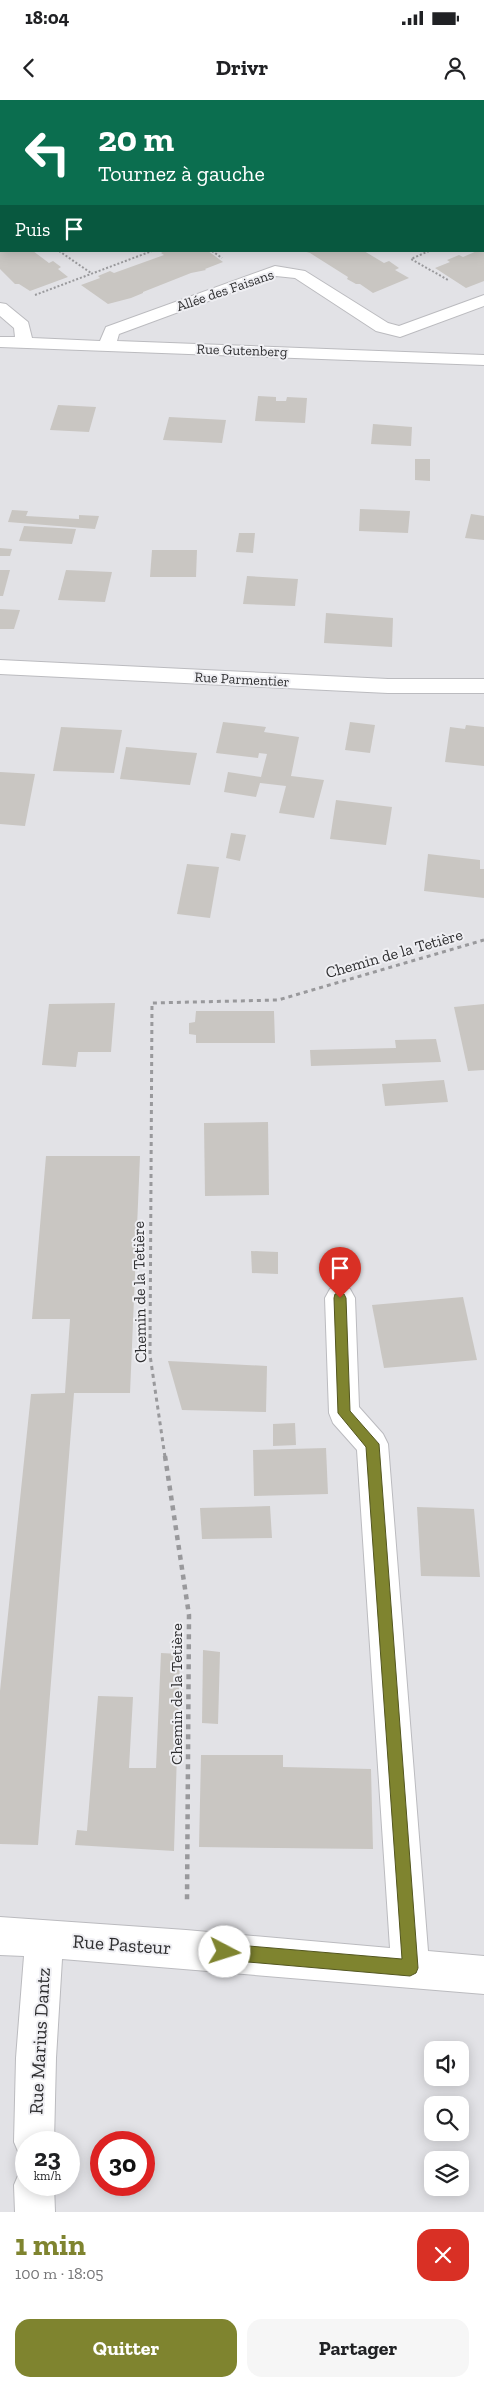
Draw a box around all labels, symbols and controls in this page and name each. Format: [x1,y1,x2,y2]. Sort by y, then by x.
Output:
text: 18:04 [25,6,69,29]
icon: back [15,54,43,82]
text: Drivr [216,54,268,81]
icon: person [441,54,469,82]
text: 20 m [98,118,174,160]
icon: left [15,120,80,185]
text: Tournez à gauche [98,160,265,187]
icon: arrive [60,215,88,243]
text: Puis [15,218,50,241]
street label: Allée des Faisans [174,266,276,315]
street label: Rue Gutenberg [196,340,288,361]
street label: Rue Parmentier [194,669,290,690]
street label: Chemin de la Tetière [323,925,465,982]
street label: Chemin de la Tetière [129,1221,150,1363]
pin [319,1247,361,1298]
icon: arrive [326,1254,354,1282]
street label: Chemin de la Tetière [167,1623,186,1765]
position arrow [198,1925,250,1977]
street label: Rue Pasteur [72,1930,172,1959]
street label: Rue Marius Dantz [24,1967,55,2115]
map controls [424,2041,469,2196]
button: sound [424,2041,469,2086]
button: search [424,2096,469,2141]
speed limit sign: 30 [90,2131,155,2196]
text: 23 [34,2142,61,2172]
button: layers [424,2151,469,2196]
text: km/h [34,2169,61,2183]
text: 1 min [15,2227,86,2263]
button: close [417,2229,469,2281]
text: 100 m · 18:05 [15,2264,104,2283]
button: Quitter [15,2319,237,2377]
button: Partager [247,2319,469,2377]

